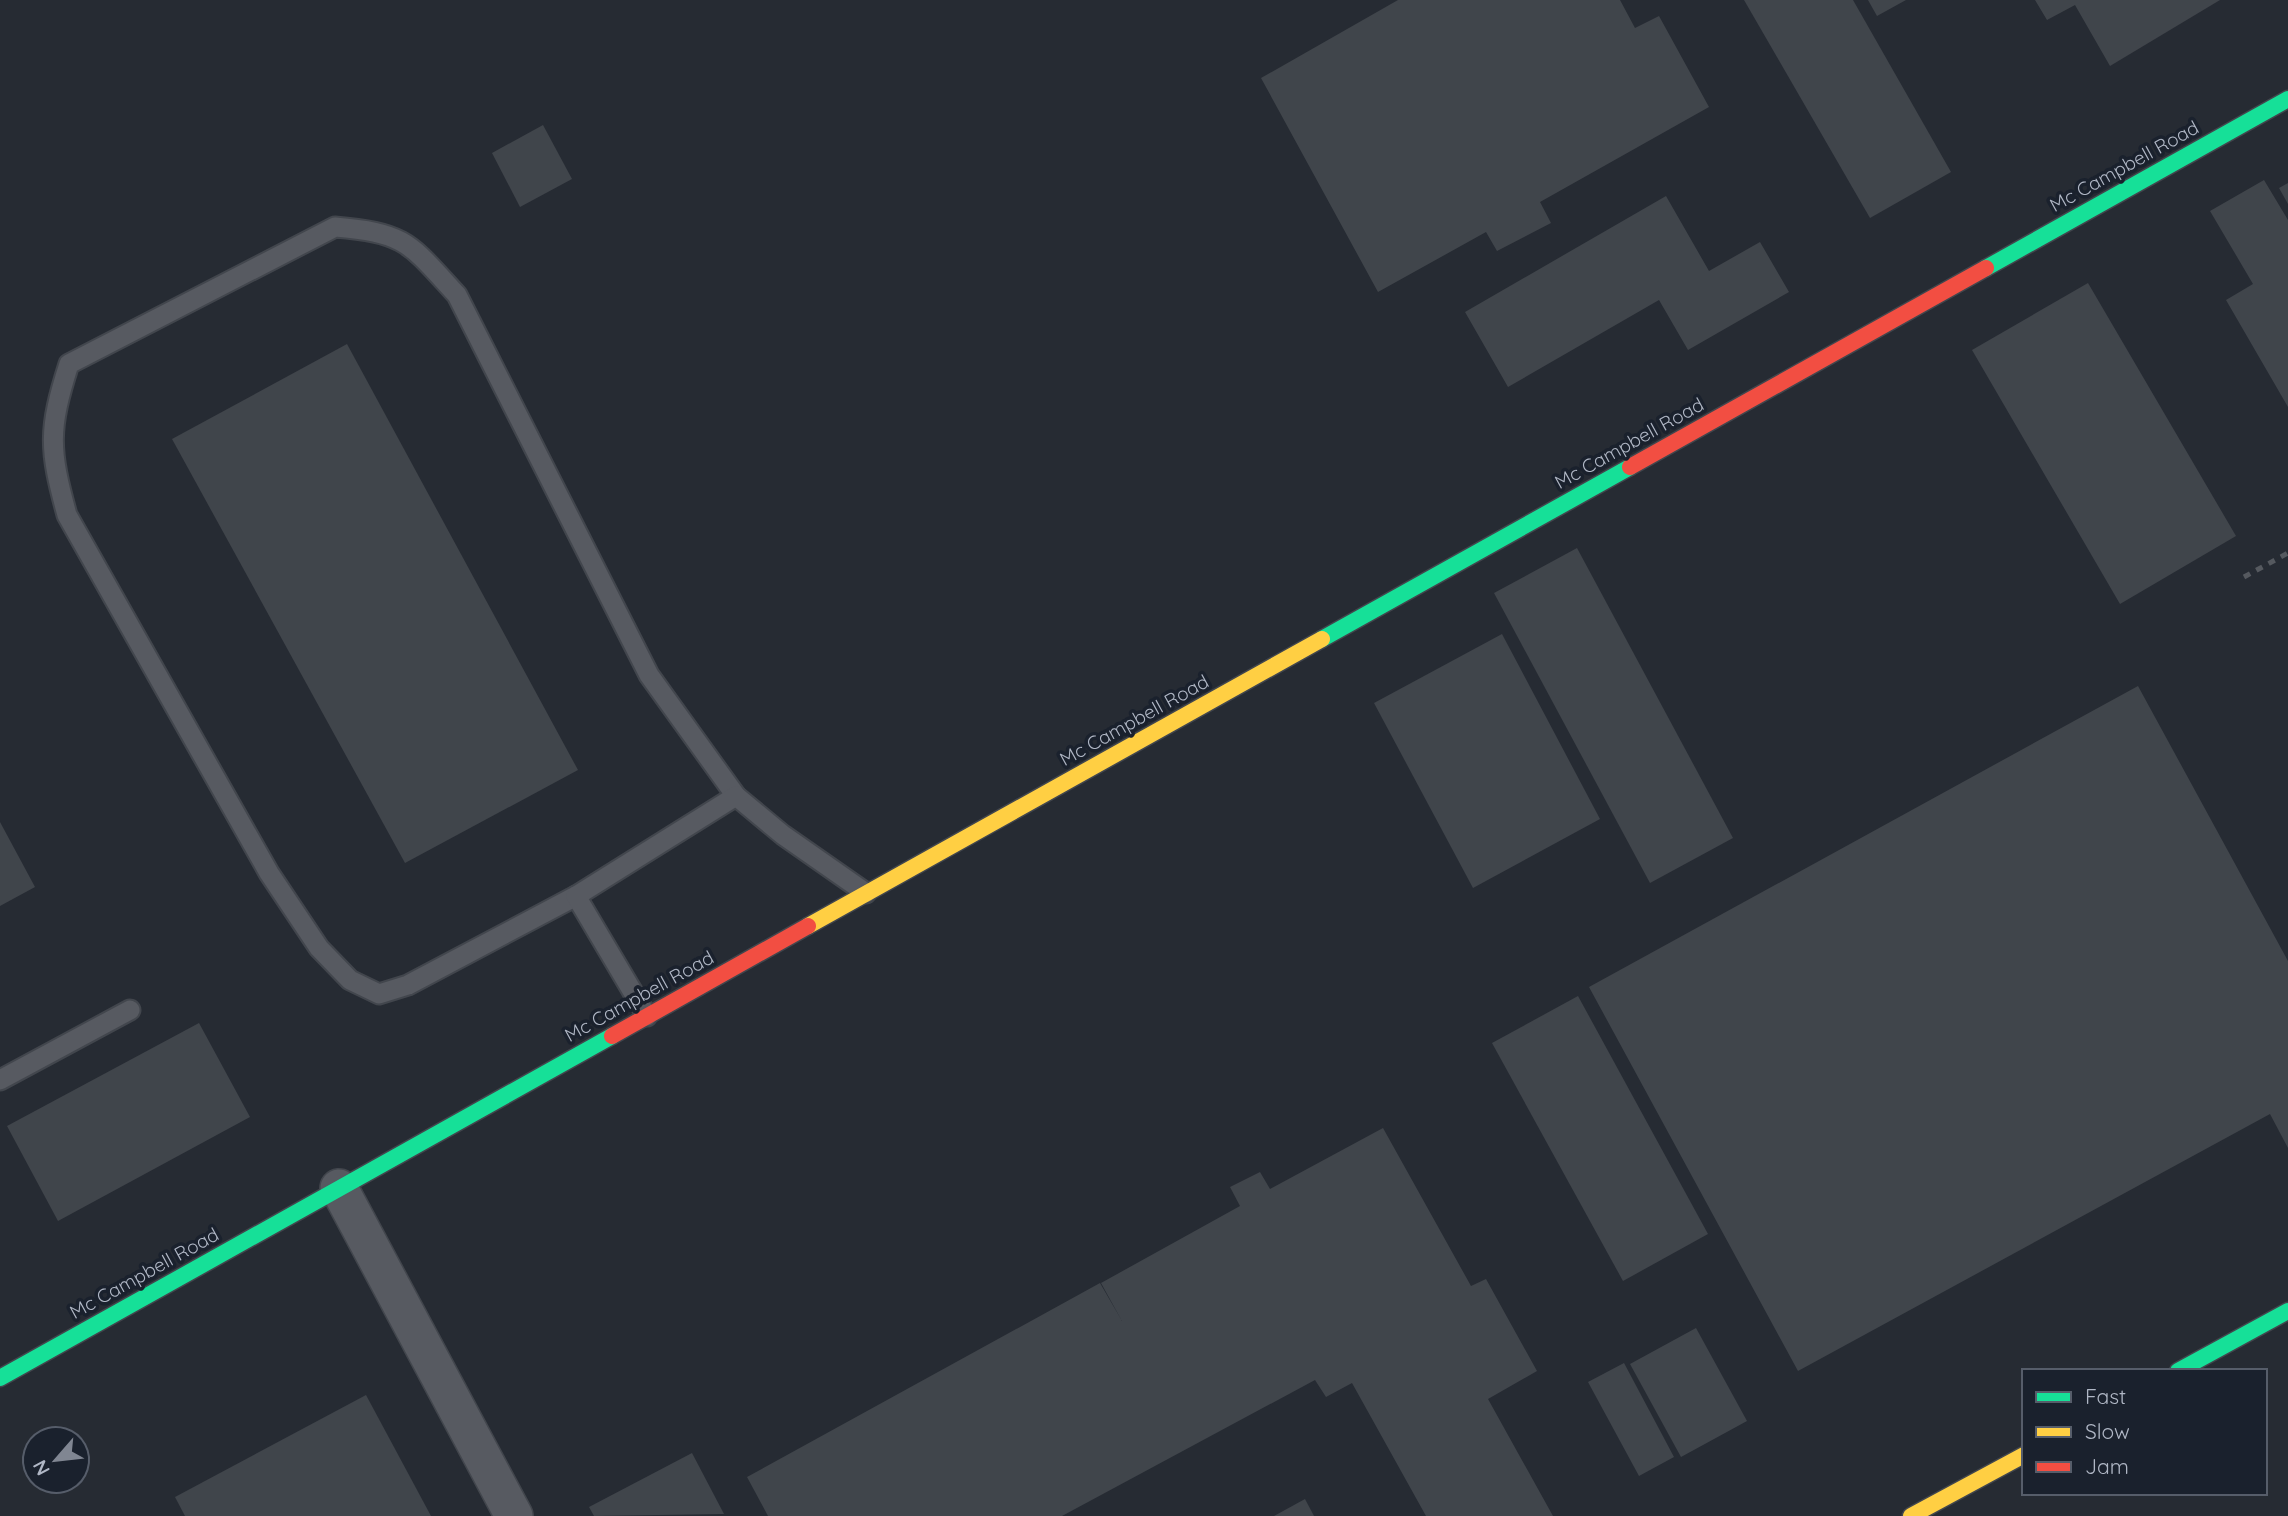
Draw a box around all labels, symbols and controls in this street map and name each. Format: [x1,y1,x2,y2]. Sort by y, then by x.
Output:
street label: Mc Campbell Road [2045,115,2203,217]
street label: Mc Campbell Road [1550,392,1708,494]
street label: Mc Campbell Road [1055,669,1213,771]
street label: Mc Campbell Road [560,945,718,1047]
street label: Mc Campbell Road [65,1222,223,1324]
legend [2022,1369,2267,1495]
text: Fast [2085,1383,2126,1409]
text: Slow [2085,1418,2130,1444]
north arrow [21,1425,91,1495]
text: Jam [2085,1453,2129,1479]
text: N [27,1456,55,1480]

